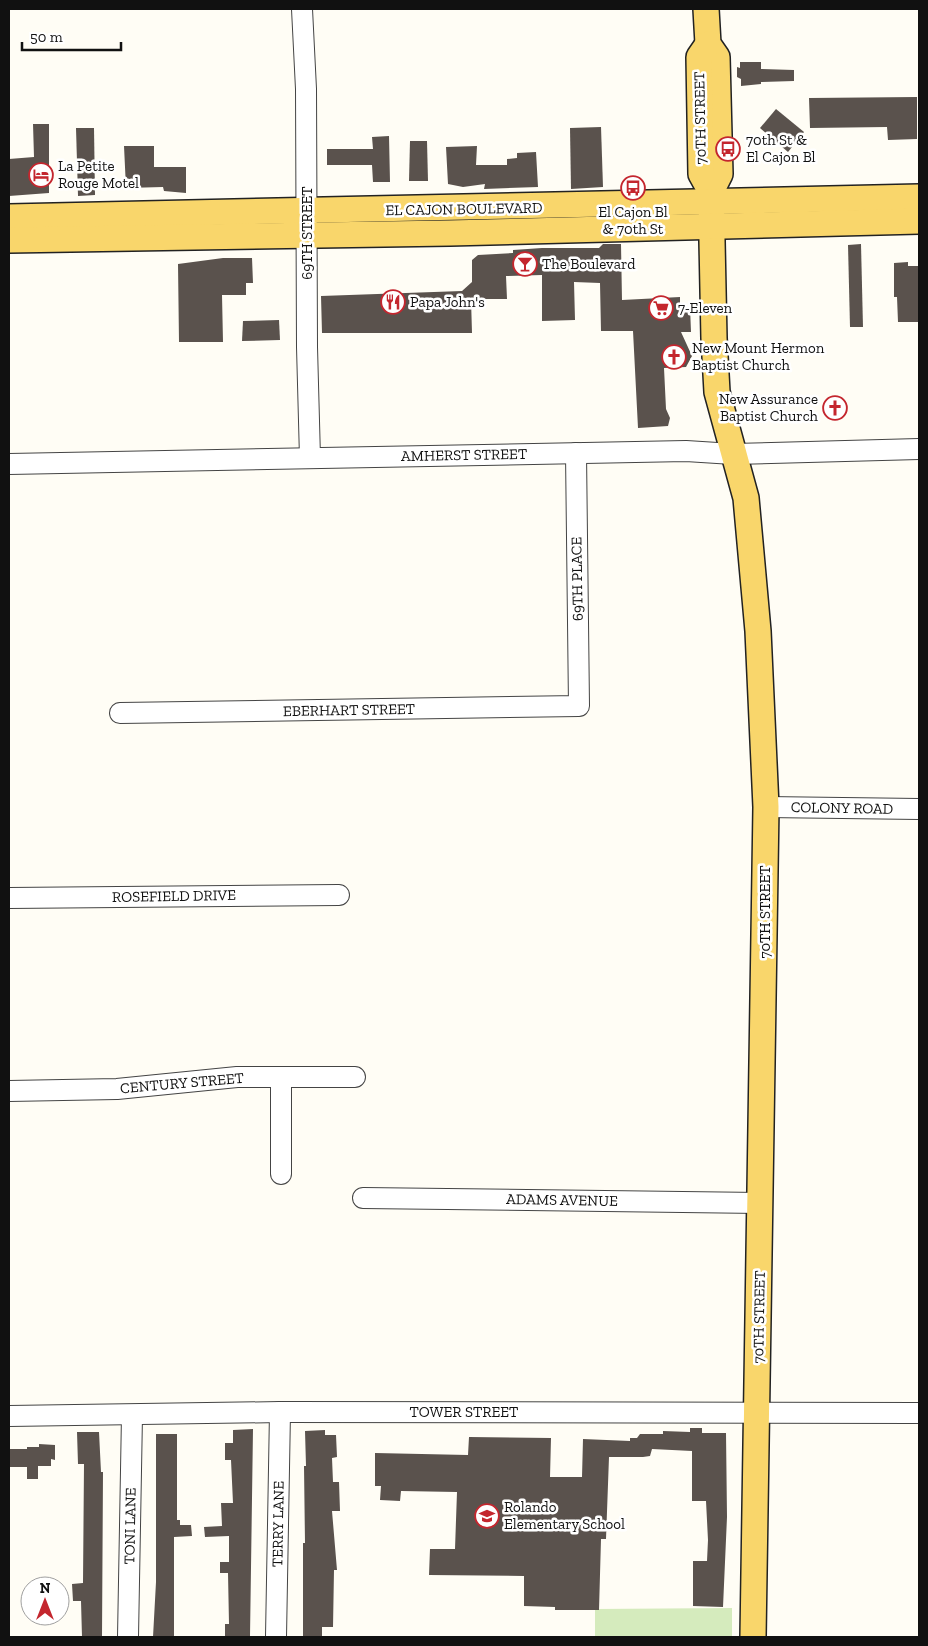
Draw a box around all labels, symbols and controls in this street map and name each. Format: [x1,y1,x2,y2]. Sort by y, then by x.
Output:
scale bar [22,20,121,52]
text: 50 m [30,28,63,46]
street label: 70TH STREET [690,71,710,165]
place label: 70th St & El Cajon Bl [746,131,816,166]
bus stop icon: 70th St & El Cajon Bl [715,136,741,162]
place label: La Petite Rouge Motel [58,157,139,192]
hotel icon: La Petite Rouge Motel [28,162,54,188]
bus stop icon: El Cajon Bl & 70th St [620,175,646,201]
street label: 69TH STREET [298,186,316,280]
street label: EL CAJON BOULEVARD [385,199,543,219]
place label: El Cajon Bl & 70th St [598,203,668,238]
bar icon: The Boulevard [512,251,538,277]
place label: The Boulevard [542,255,636,273]
restaurant icon: Papa John's [380,289,406,315]
place label: Papa John's [410,293,485,311]
supermarket icon: 7-Eleven [648,295,674,321]
place label: 7-Eleven [678,299,733,317]
place label: New Mount Hermon Baptist Church [692,339,825,374]
church icon: New Mount Hermon Baptist Church [661,344,687,370]
place label: New Assurance Baptist Church [719,390,819,425]
church icon: New Assurance Baptist Church [822,395,848,421]
street label: AMHERST STREET [401,445,527,465]
street label: 69TH PLACE [567,537,587,621]
street label: EBERHART STREET [283,700,415,720]
street label: COLONY ROAD [791,798,893,818]
street label: 70TH STREET [756,865,774,959]
street label: ROSEFIELD DRIVE [112,886,236,906]
street label: CENTURY STREET [119,1069,245,1097]
street label: ADAMS AVENUE [506,1190,618,1210]
street label: 70TH STREET [749,1270,769,1364]
street label: TOWER STREET [410,1403,518,1421]
street label: TERRY LANE [268,1481,288,1567]
street label: TONI LANE [120,1487,140,1565]
place label: Rolando Elementary School [504,1498,625,1533]
school or university icon: Rolando Elementary School [474,1503,500,1529]
north arrow [20,1576,70,1626]
text: N [40,1580,51,1597]

